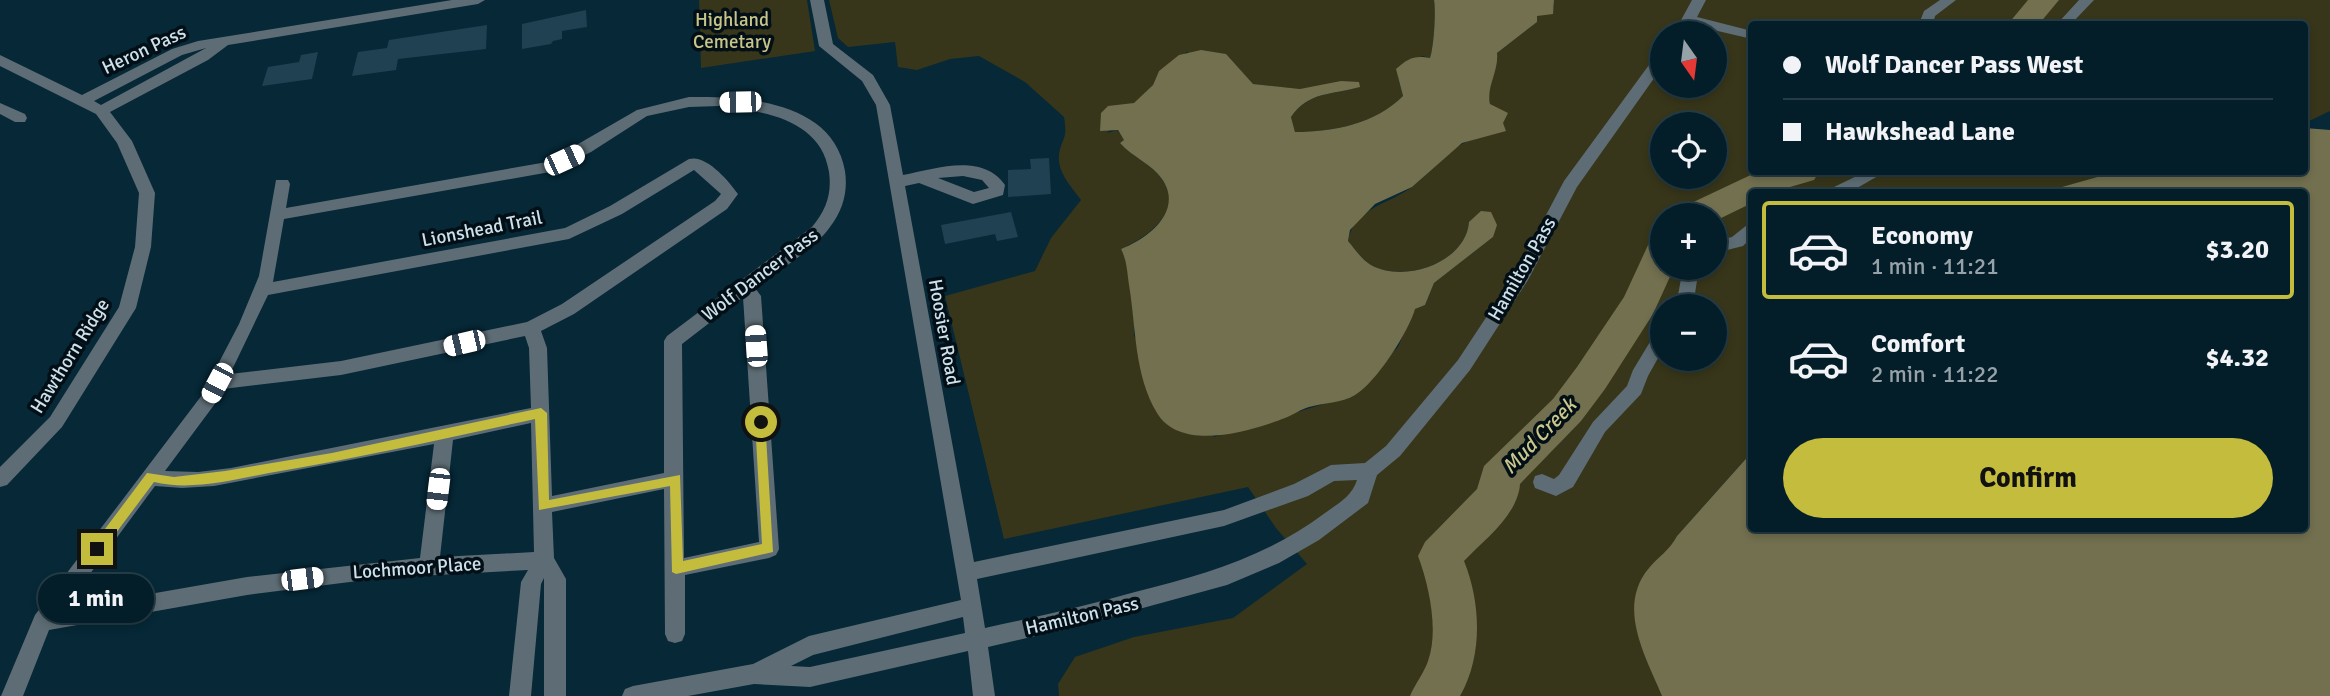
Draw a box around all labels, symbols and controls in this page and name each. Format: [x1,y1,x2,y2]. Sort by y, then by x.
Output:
park label: Highland Cemetary [693,8,771,54]
street label: Heron Pass [98,20,190,80]
north arrow [1650,21,1727,98]
map controls [1650,21,1727,371]
text: Wolf Dancer Pass West [1825,49,2083,81]
car [719,91,762,113]
button: locate [1650,112,1727,189]
text: Hawkshead Lane [1825,116,2015,148]
car [541,142,588,178]
button: + [1650,203,1727,280]
street label: Lionshead Trail [420,206,544,252]
street label: Hamilton Pass [1483,213,1561,325]
icon: car [1787,219,1850,282]
text: Economy [1871,220,1973,252]
street label: Wolf Dancer Pass [697,223,823,327]
text: $3.20 [2205,234,2269,266]
text: 1 min · 11:21 [1871,252,1999,281]
street label: Hoosier Road [923,277,965,387]
street label: Hawthorn Ridge [25,294,115,418]
button: − [1650,294,1727,371]
car [745,324,768,368]
icon: car [1787,327,1850,390]
car [442,328,487,358]
text: Comfort [1871,328,1965,360]
text: $4.32 [2205,342,2269,374]
car [198,360,237,406]
text: 2 min · 11:22 [1871,360,1999,389]
water label: Mud Creek [1496,391,1583,479]
route start [745,406,777,438]
button: Confirm [1783,438,2273,518]
car [426,467,451,511]
route end [81,533,113,565]
street label: Lochmoor Place [352,552,482,584]
car [280,566,325,592]
callout: 1 min [39,574,155,622]
text: 1 min [68,584,124,613]
street label: Hamilton Pass [1023,591,1141,641]

